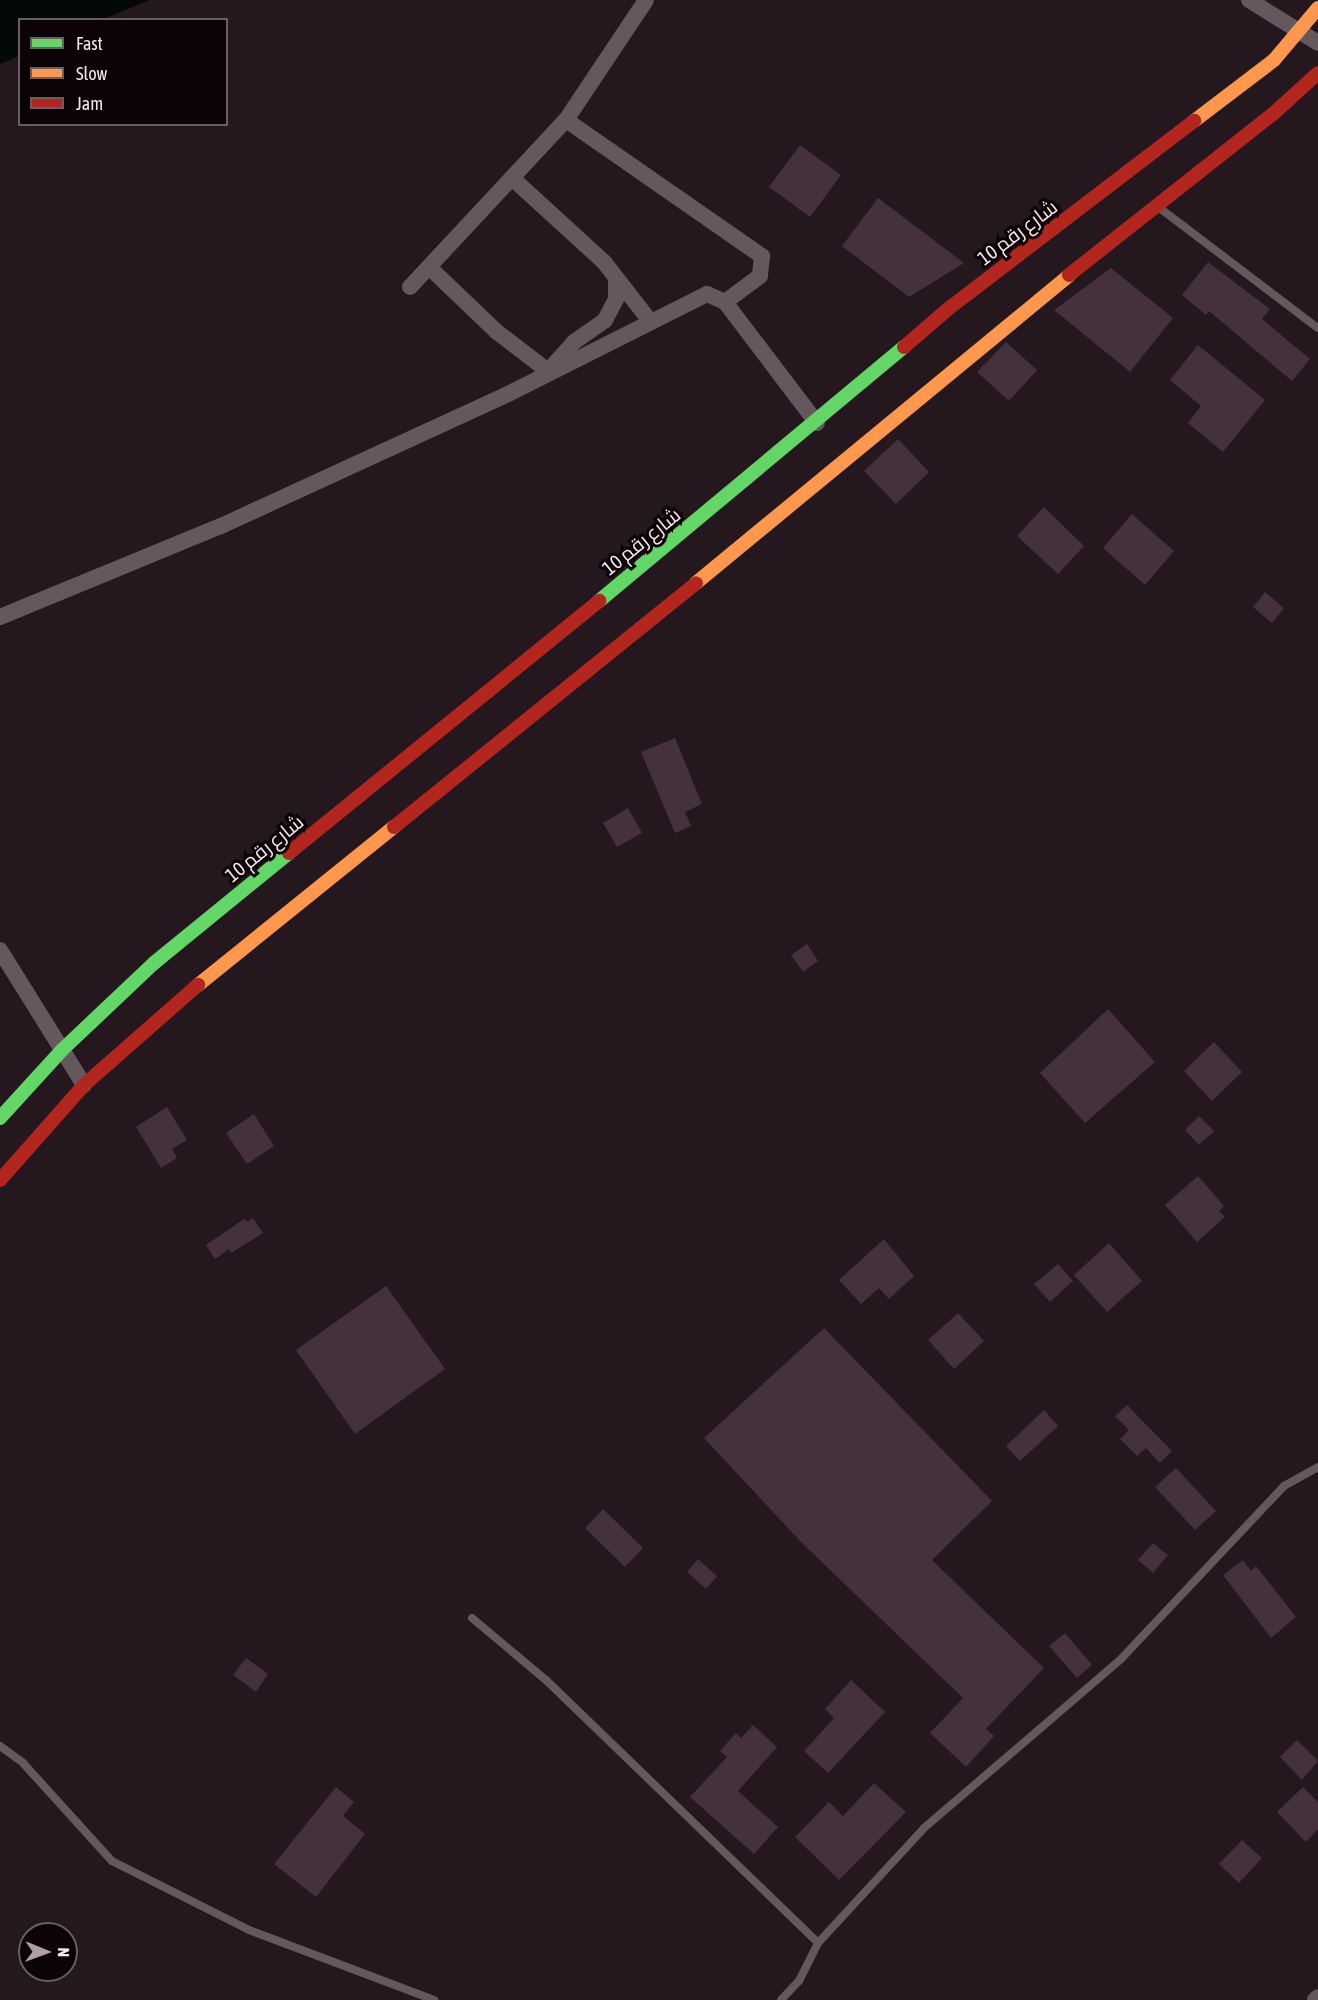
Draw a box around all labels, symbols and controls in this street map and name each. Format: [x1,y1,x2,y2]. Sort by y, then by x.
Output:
legend [18,18,228,126]
text: Fast [76,33,103,54]
text: Slow [76,63,107,84]
text: Jam [76,93,103,114]
street label: شارع رقم 10 [972,194,1062,270]
street label: شارع رقم 10 [597,502,685,580]
street label: شارع رقم 10 [220,809,308,887]
north arrow [18,1922,78,1982]
text: N [55,1947,73,1957]

